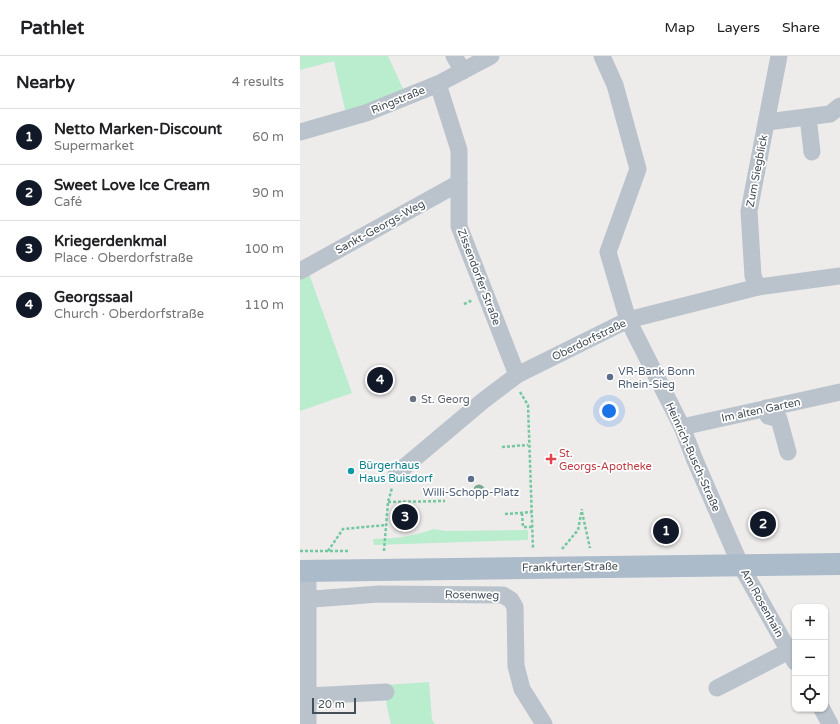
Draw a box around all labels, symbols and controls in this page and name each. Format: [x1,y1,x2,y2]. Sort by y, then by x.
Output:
text: Pathlet [20,17,84,39]
text: Map [665,19,695,36]
text: Layers [717,19,760,36]
text: Share [782,19,820,36]
text: Nearby [16,72,75,93]
text: 4 results [232,74,284,90]
street label: Ringstraße [369,83,427,117]
text: Netto Marken-Discount [54,120,222,138]
text: 1 [25,129,33,145]
text: 60 m [252,129,284,145]
street label: Zum Siegblick [744,134,770,208]
text: Supermarket [54,138,134,154]
text: Sweet Love Ice Cream [54,176,210,194]
text: 2 [25,185,33,201]
text: 90 m [252,185,284,201]
text: Café [54,194,82,210]
street label: Sankt-Georgs-Weg [333,197,427,257]
street label: Zissendorfer Straße [455,227,503,327]
text: Kriegerdenkmal [54,232,167,250]
text: 3 [25,241,33,257]
text: 100 m [244,241,284,257]
text: Place · Oberdorfstraße [54,250,193,266]
text: Georgssaal [54,288,133,306]
text: 4 [25,297,33,313]
text: 110 m [244,297,284,313]
text: Church · Oberdorfstraße [54,306,204,322]
street label: Oberdorfstraße [550,316,628,364]
pin: 4 [367,365,393,395]
place label: VR-Bank Bonn Rhein-Sieg [618,365,695,391]
marker: VR-Bank Bonn Rhein-Sieg [605,372,615,382]
place label: St. Georg [421,393,470,406]
marker: St. Georg [408,394,418,404]
street label: Im alten Garten [720,395,802,425]
street label: Heinrich-Busch-Straße [663,400,723,514]
your location [599,401,619,421]
place label: St. Georgs-Apotheke [559,447,652,473]
marker: St. Georgs-Apotheke [546,454,556,464]
place label: Bürgerhaus Haus Buisdorf [359,459,433,485]
marker: Bürgerhaus Haus Buisdorf [346,466,356,476]
marker: Willi-Schopp-Platz [466,474,476,484]
place label: Willi-Schopp-Platz [423,486,520,499]
pin: 3 [392,502,418,532]
pin: 2 [750,509,776,539]
pin: 1 [653,516,679,546]
street label: Frankfurter Straße [522,560,618,574]
street label: Am Rosenhain [738,567,786,639]
street label: Rosenweg [445,588,499,602]
map controls [792,604,828,712]
button: + [792,604,828,640]
button: − [792,640,828,676]
button: locate [792,676,828,712]
scale bar [312,696,356,715]
text: 20 m [318,698,345,711]

